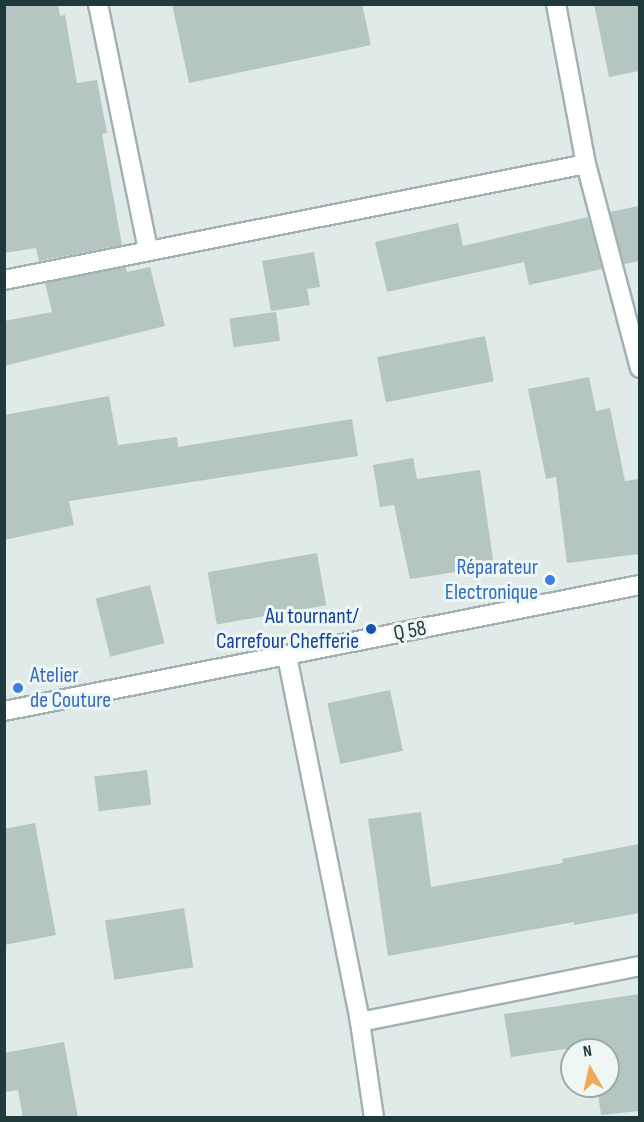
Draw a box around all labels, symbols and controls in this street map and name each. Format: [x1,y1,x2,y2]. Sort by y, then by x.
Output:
place label: Réparateur Electronique [445,554,538,606]
marker: Réparateur Electronique [543,573,557,587]
place label: Au tournant/ Carrefour Chefferie [216,603,359,654]
street label: Q 58 [391,615,429,647]
marker: Au tournant/ Carrefour Chefferie [364,622,378,636]
place label: Atelier de Couture [30,662,111,714]
marker: Atelier de Couture [11,681,25,695]
north arrow [560,1038,620,1098]
text: N [582,1042,593,1062]

